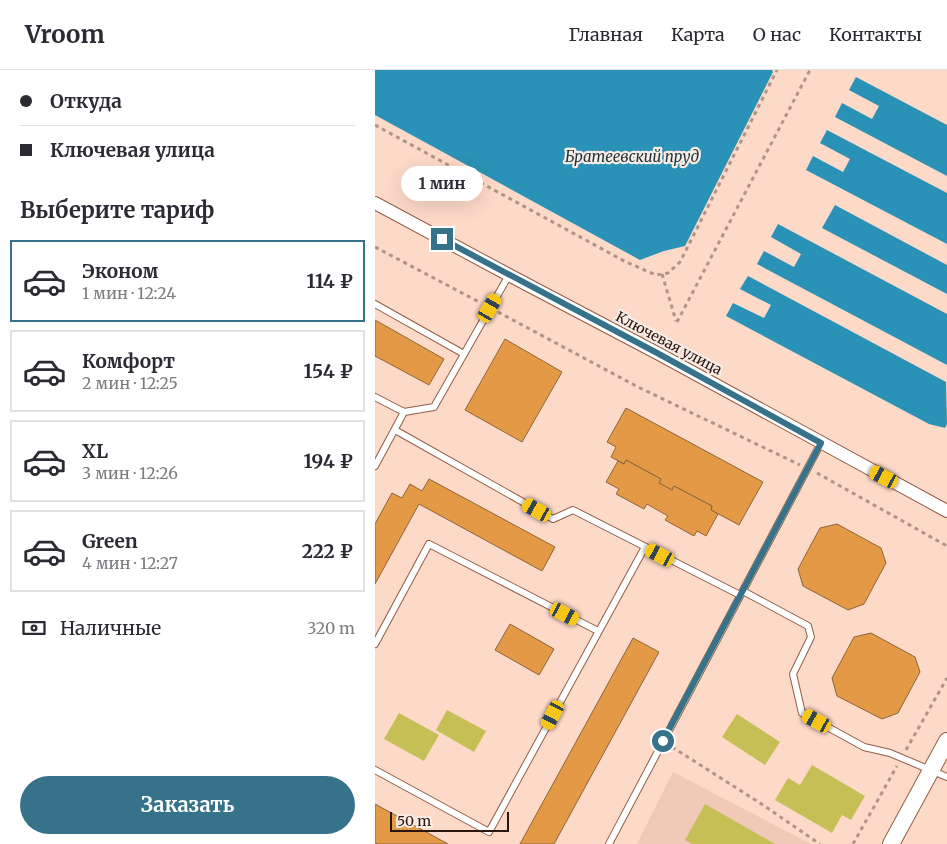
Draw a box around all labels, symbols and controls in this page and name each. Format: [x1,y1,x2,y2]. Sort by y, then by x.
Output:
text: Vroom [25,19,105,50]
text: Главная [568,23,643,46]
text: Карта [671,23,725,46]
text: О нас [753,23,801,46]
text: Контакты [829,23,922,46]
text: Откуда [50,89,122,113]
text: Ключевая улица [50,138,215,162]
water label: Братеевский пруд [565,147,699,166]
callout: 1 мин [401,166,483,202]
text: 1 мин [418,173,466,193]
text: Выберите тариф [20,196,214,224]
route end [431,228,453,250]
icon: car [22,259,67,304]
text: Эконом [82,259,158,283]
text: 114 ₽ [307,269,353,293]
text: 1 мин · 12:24 [82,283,176,303]
car [476,291,503,325]
street label: Ключевая улица [613,307,726,379]
icon: car [22,349,67,394]
text: Комфорт [82,349,175,373]
text: 154 ₽ [304,359,353,383]
text: 2 мин · 12:25 [82,373,178,393]
icon: car [22,439,67,484]
text: XL [82,439,108,463]
text: 194 ₽ [304,449,353,473]
text: 3 мин · 12:26 [82,463,178,483]
car [867,463,900,491]
car [520,496,553,524]
icon: car [22,529,67,574]
text: Green [82,529,138,553]
text: 222 ₽ [302,539,353,563]
car [643,542,676,568]
text: 4 мин · 12:27 [82,553,178,573]
car [548,601,581,627]
icon: cash [20,614,48,642]
text: Наличные [60,616,161,640]
text: 320 m [307,618,355,638]
car [539,698,566,732]
car [800,707,833,735]
route start [652,730,674,752]
button: Заказать [20,776,355,834]
scale bar [390,809,509,832]
text: 50 m [397,812,431,830]

